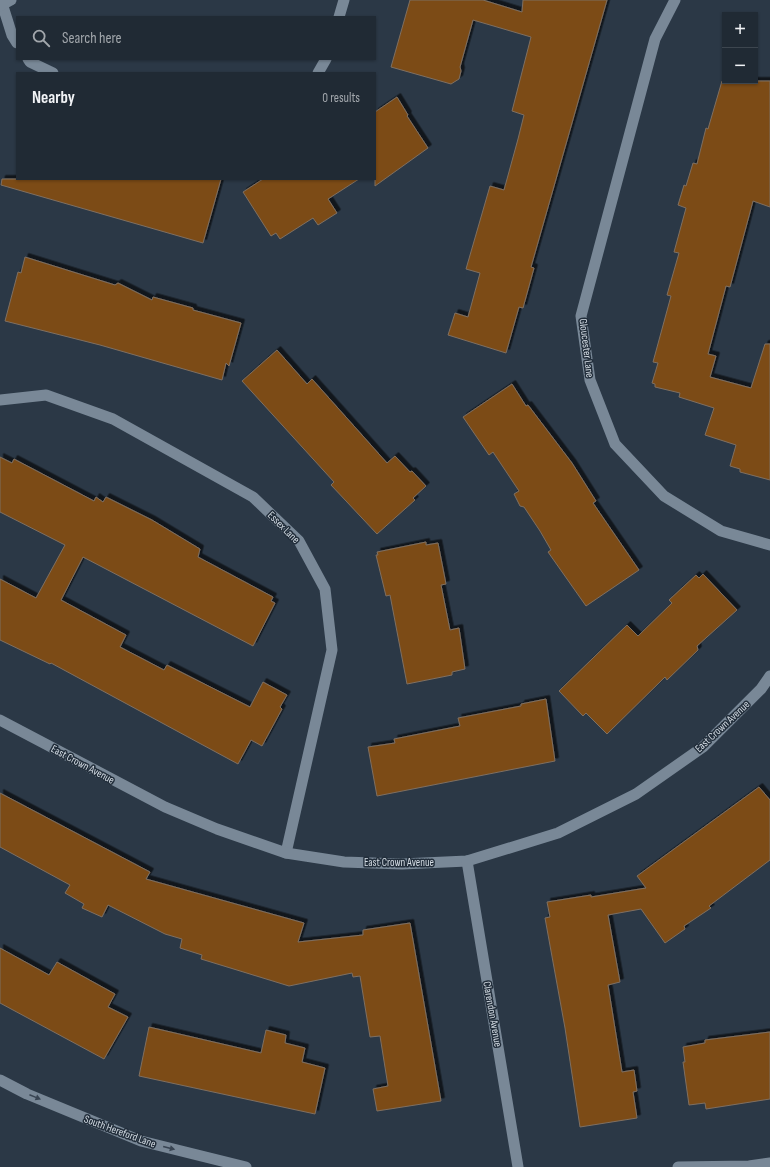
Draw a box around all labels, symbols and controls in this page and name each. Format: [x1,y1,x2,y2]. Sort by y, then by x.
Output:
map controls [722,12,758,84]
button: + [722,12,758,48]
search box [16,16,376,60]
icon: search [30,27,52,49]
text: Search here [62,29,122,48]
button: − [722,48,758,84]
text: Nearby [32,88,75,108]
text: 0 results [322,90,360,106]
street label: Gloucester Lane [576,318,597,378]
street label: Essex Lane [265,509,302,546]
street label: East Crown Avenue [692,698,752,755]
street label: East Crown Avenue [49,742,117,787]
street label: East Crown Avenue [364,856,434,869]
street label: Clarendon Avenue [480,980,505,1048]
one-way arrow [29,1095,41,1101]
street label: South Hereford Lane [82,1112,157,1150]
one-way arrow [163,1145,175,1151]

